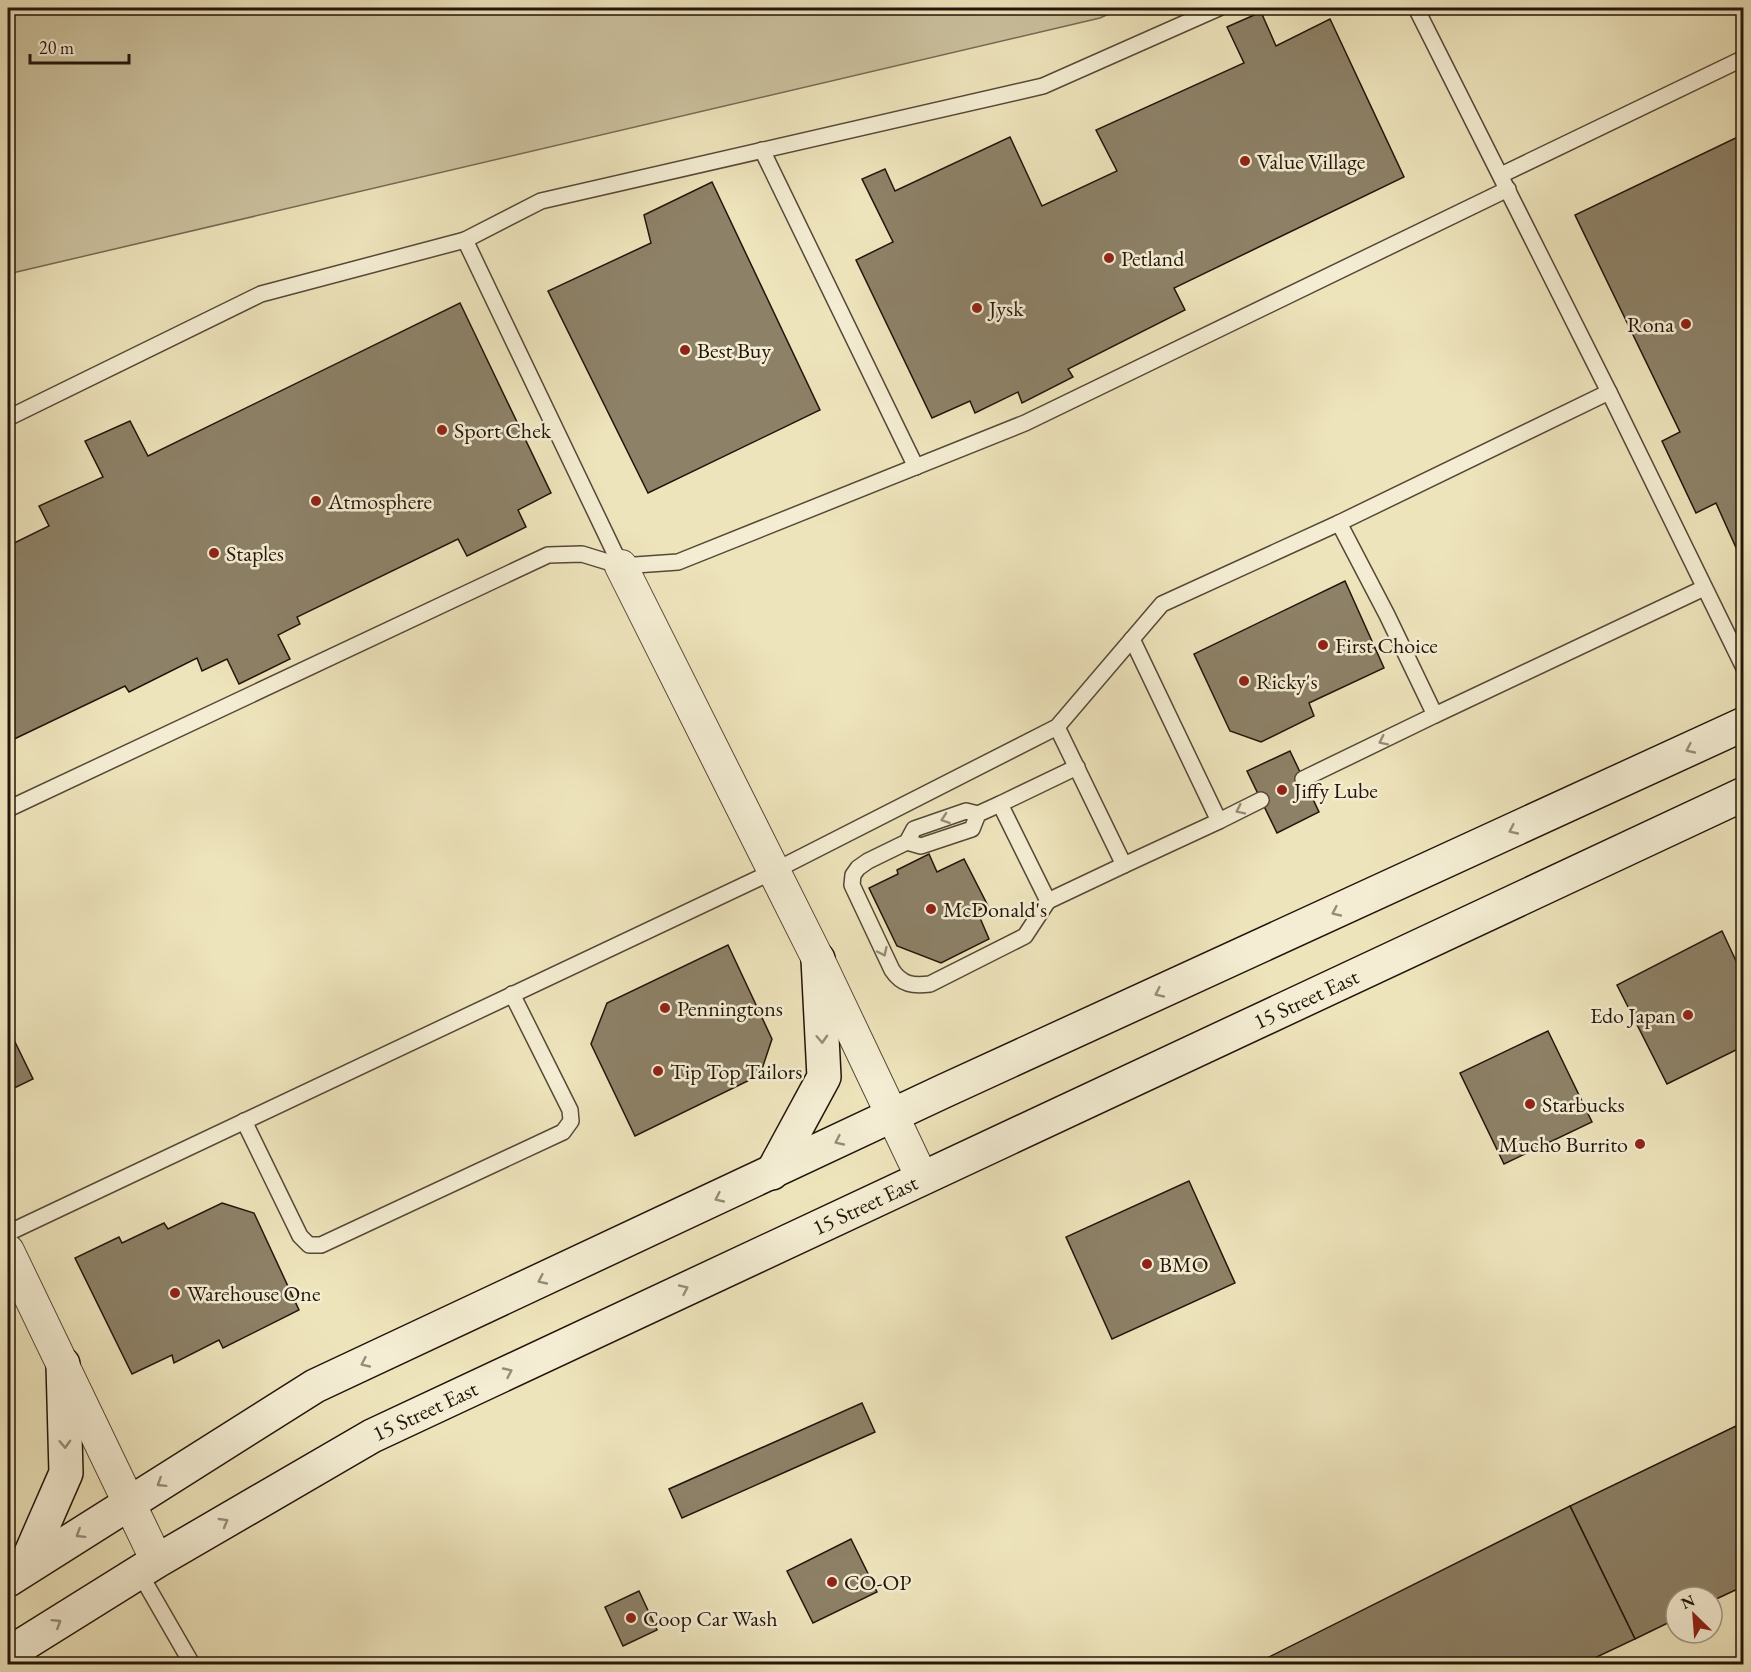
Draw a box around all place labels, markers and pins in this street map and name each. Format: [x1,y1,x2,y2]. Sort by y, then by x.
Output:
place label: Value Village [1257,147,1366,176]
marker: Value Village [1238,154,1252,168]
place label: Petland [1121,244,1185,273]
marker: Petland [1102,251,1116,265]
place label: Jysk [987,294,1024,323]
marker: Jysk [970,301,984,315]
place label: Rona [1627,310,1674,339]
marker: Rona [1679,317,1693,331]
place label: Best Buy [697,336,771,365]
marker: Best Buy [678,343,692,357]
place label: Sport Chek [454,416,552,445]
marker: Sport Chek [435,423,449,437]
place label: Atmosphere [327,487,433,516]
marker: Atmosphere [309,494,323,508]
place label: Staples [226,539,284,568]
marker: Staples [207,546,221,560]
place label: First Choice [1335,631,1438,660]
marker: First Choice [1316,638,1330,652]
place label: Ricky's [1256,667,1318,696]
marker: Ricky's [1237,674,1251,688]
place label: Jiffy Lube [1292,776,1378,805]
marker: Jiffy Lube [1275,783,1289,797]
place label: McDonald's [943,895,1047,924]
marker: McDonald's [924,902,938,916]
place label: Penningtons [677,994,783,1023]
marker: Penningtons [658,1001,672,1015]
place label: Edo Japan [1590,1001,1676,1030]
marker: Edo Japan [1681,1008,1695,1022]
place label: Tip Top Tailors [670,1057,802,1086]
marker: Tip Top Tailors [651,1064,665,1078]
place label: Starbucks [1542,1090,1625,1119]
marker: Starbucks [1523,1097,1537,1111]
place label: Mucho Burrito [1499,1130,1628,1159]
marker: Mucho Burrito [1633,1137,1647,1151]
place label: BMO [1159,1250,1209,1279]
marker: BMO [1140,1257,1154,1271]
place label: Warehouse One [187,1279,321,1308]
marker: Warehouse One [168,1286,182,1300]
place label: CO-OP [844,1568,911,1597]
marker: CO-OP [825,1575,839,1589]
place label: Coop Car Wash [643,1604,778,1633]
marker: Coop Car Wash [624,1611,638,1625]

